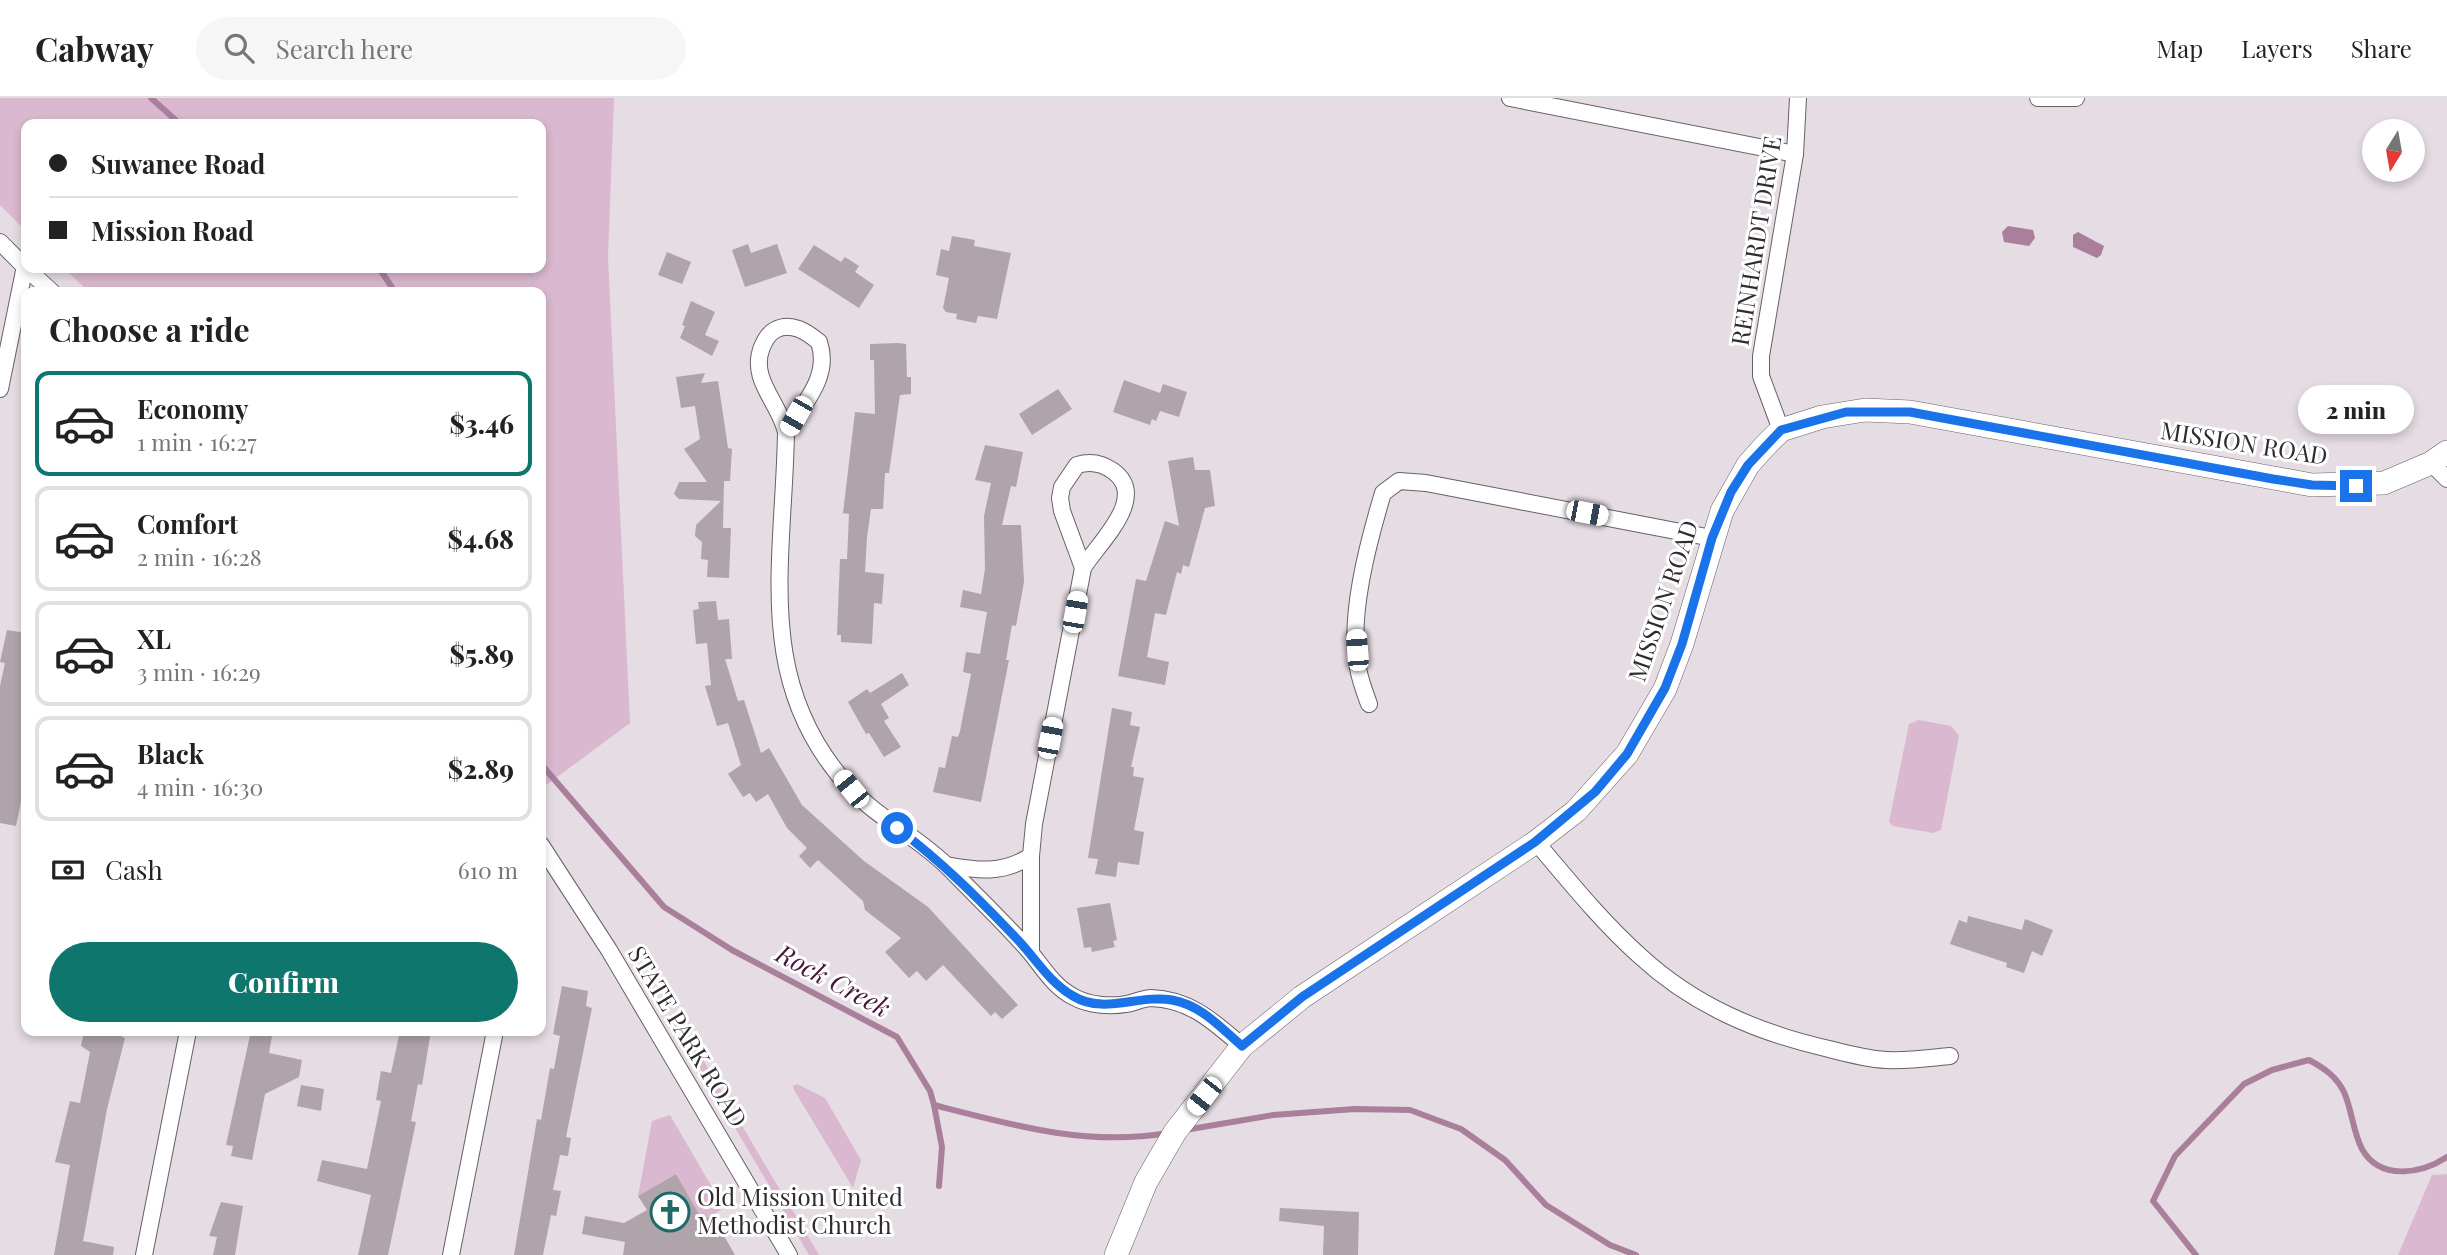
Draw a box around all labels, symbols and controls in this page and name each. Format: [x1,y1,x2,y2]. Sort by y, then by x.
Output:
search box [196,17,686,80]
text: Cabway [35,26,154,70]
icon: search [220,29,258,67]
text: Search here [276,31,413,66]
text: Map [2157,32,2203,64]
text: Layers [2241,32,2313,64]
text: Share [2351,32,2412,64]
north arrow [2362,119,2426,182]
map controls [2362,119,2425,182]
street label: REINHARDT DRIVE [1723,134,1787,348]
text: Suwanee Road [91,146,265,181]
text: Mission Road [91,213,254,248]
text: Choose a ride [49,307,250,350]
callout: 2 min [2298,384,2414,434]
text: Economy [137,391,248,426]
icon: car [53,392,116,455]
car [777,393,816,439]
text: 2 min [2326,394,2386,425]
text: $3.46 [450,406,514,441]
street label: MISSION ROAD [2159,413,2330,471]
text: 1 min · 16:27 [137,426,257,457]
route end [2340,470,2372,502]
car [1565,499,1610,527]
text: Comfort [137,506,238,541]
icon: car [53,507,116,570]
street label: MISSION ROAD [1620,516,1705,685]
text: $4.68 [448,521,514,556]
text: 2 min · 16:28 [137,541,262,572]
car [1062,589,1089,635]
text: XL [137,621,171,656]
icon: car [53,622,116,685]
car [1346,628,1369,672]
text: $5.89 [449,636,514,671]
text: 3 min · 16:29 [137,656,261,687]
car [1036,715,1065,761]
text: Black [137,736,204,771]
icon: car [53,737,116,800]
text: $2.89 [448,751,514,786]
car [830,766,873,812]
text: 4 min · 16:30 [137,771,263,802]
route start [881,812,913,844]
icon: cash [49,851,87,889]
text: Cash [105,852,163,887]
text: 610 m [458,854,518,885]
water label: Rock Creek [769,934,897,1024]
street label: STATE PARK ROAD [622,939,755,1133]
button: Confirm [49,942,518,1022]
car [1183,1073,1226,1119]
place label: Old Mission United Methodist Church [697,1180,903,1240]
church icon: Old Mission United Methodist Church [649,1191,691,1233]

